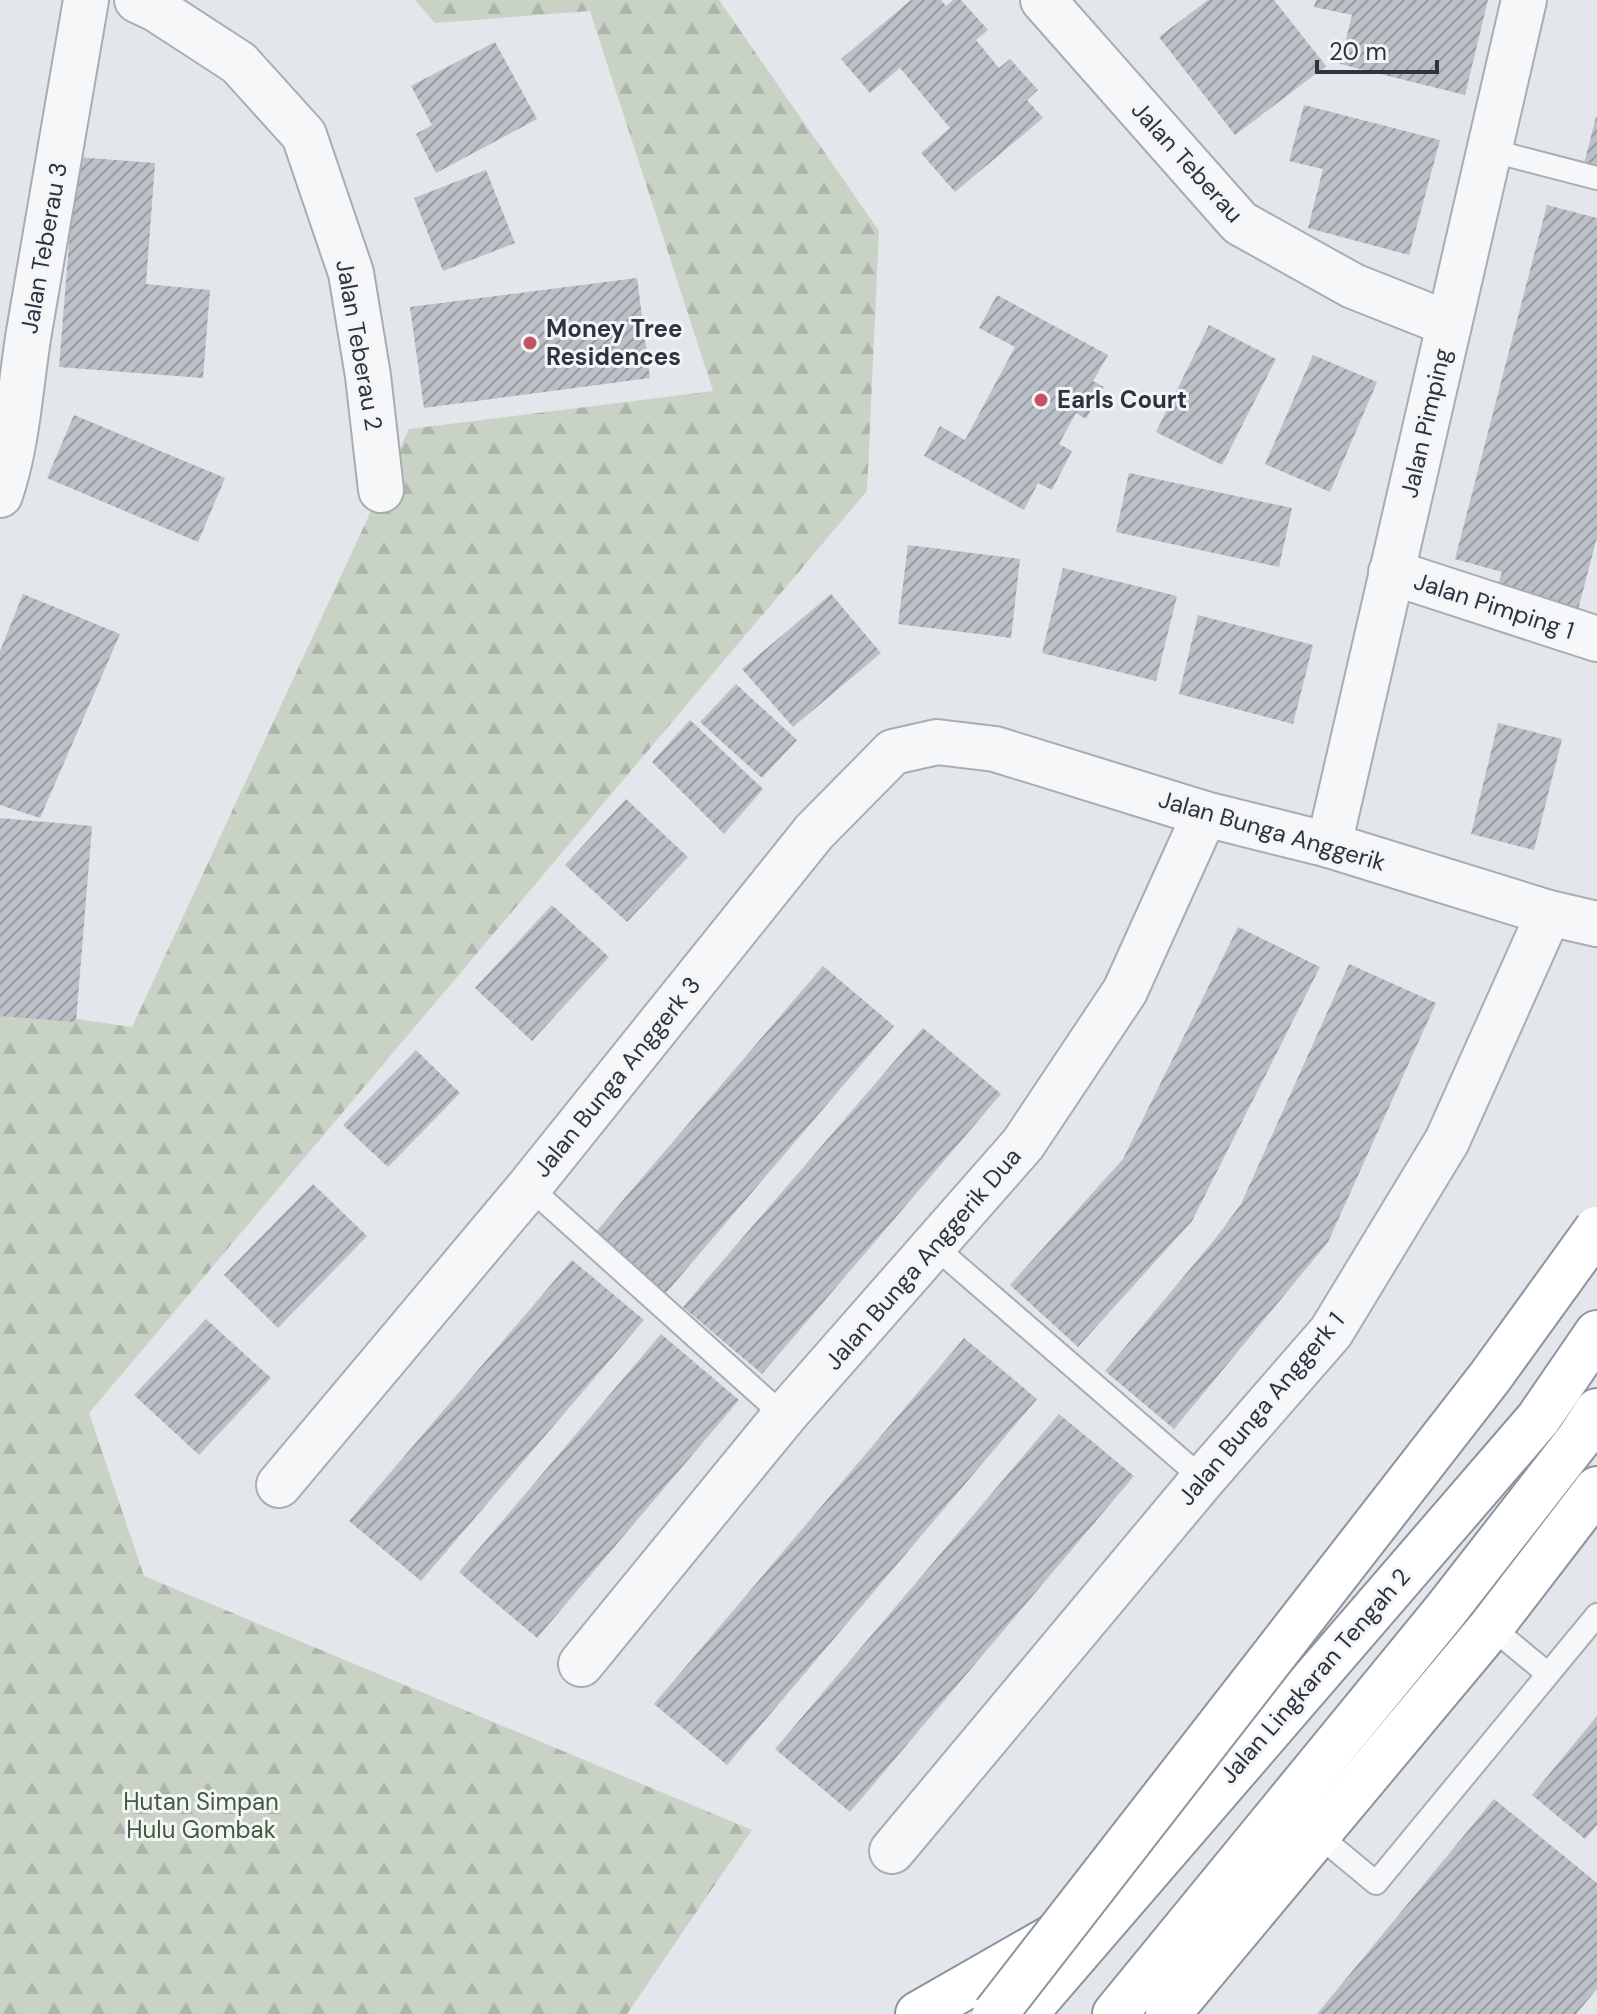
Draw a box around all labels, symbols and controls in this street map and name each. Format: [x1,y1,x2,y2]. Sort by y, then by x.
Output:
scale bar [1317,24,1437,74]
text: 20 m [1329,36,1387,67]
street label: Jalan Teberau [1125,94,1250,229]
street label: Jalan Teberau 3 [13,160,74,336]
street label: Jalan Teberau 2 [329,257,390,433]
place label: Money Tree Residences [546,313,682,372]
marker: Money Tree Residences [521,334,539,352]
street label: Jalan Pimping [1393,345,1458,501]
place label: Earls Court [1057,384,1187,415]
marker: Earls Court [1032,391,1050,409]
street label: Jalan Pimping 1 [1410,565,1578,646]
street label: Jalan Bunga Anggerik [1155,783,1389,878]
street label: Jalan Bunga Anggerk 3 [526,970,707,1183]
street label: Jalan Bunga Anggerik Dua [818,1141,1028,1376]
street label: Jalan Bunga Anggerk 1 [1171,1306,1351,1512]
street label: Jalan Lingkaran Tengah 2 [1213,1562,1417,1790]
park label: Hutan Simpan Hulu Gombak [123,1786,279,1845]

